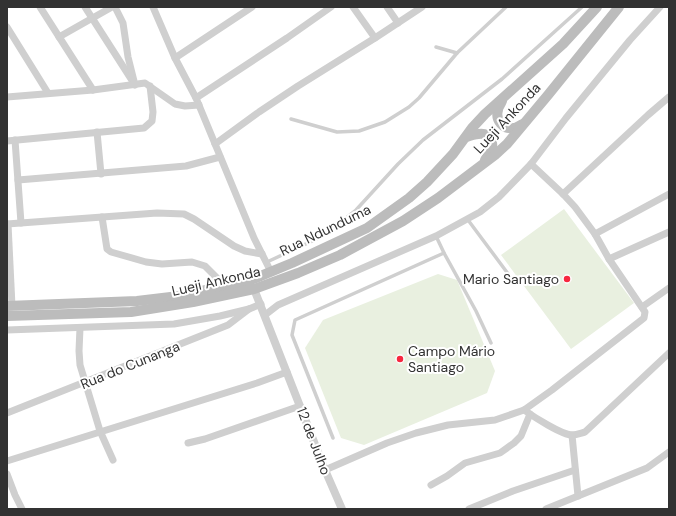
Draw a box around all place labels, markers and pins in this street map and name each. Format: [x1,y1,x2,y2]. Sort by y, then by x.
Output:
place label: Mario Santiago [463,270,559,288]
marker: Mario Santiago [562,274,572,284]
place label: Campo Mário Santiago [408,342,495,376]
marker: Campo Mário Santiago [395,354,405,364]

